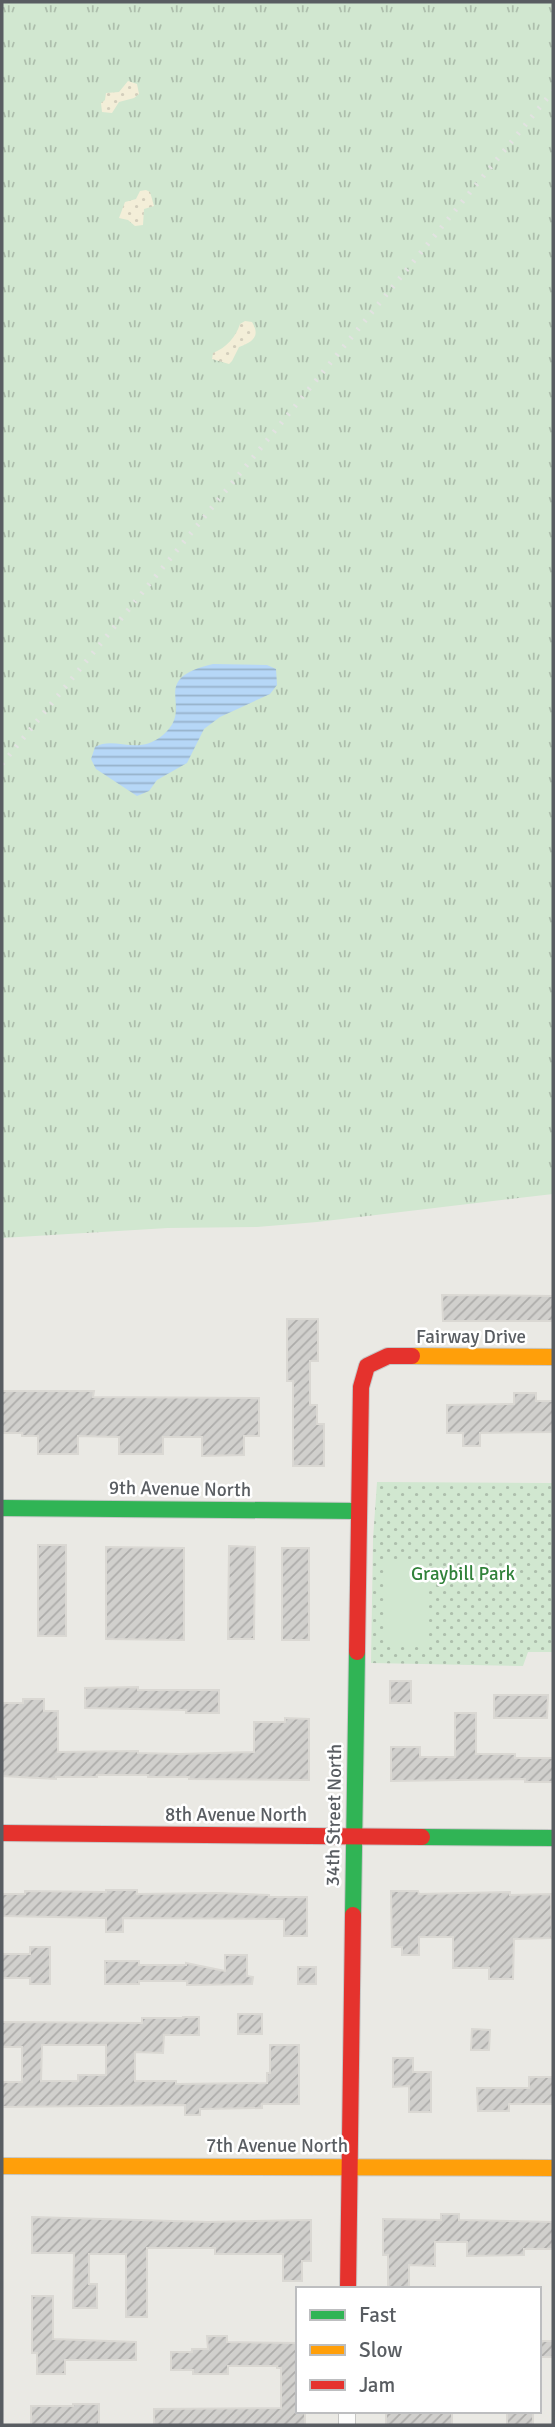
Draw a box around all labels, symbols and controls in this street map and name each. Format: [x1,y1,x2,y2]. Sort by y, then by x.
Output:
street label: Fairway Drive [416,1325,526,1349]
street label: 9th Avenue North [109,1476,251,1502]
park label: Graybill Park [411,1562,516,1586]
street label: 34th Street North [321,1744,347,1886]
street label: 8th Avenue North [165,1803,307,1827]
street label: 7th Avenue North [206,2134,348,2158]
legend [296,2287,541,2413]
text: Fast [359,2302,396,2328]
text: Slow [359,2337,403,2363]
text: Jam [359,2372,395,2398]

